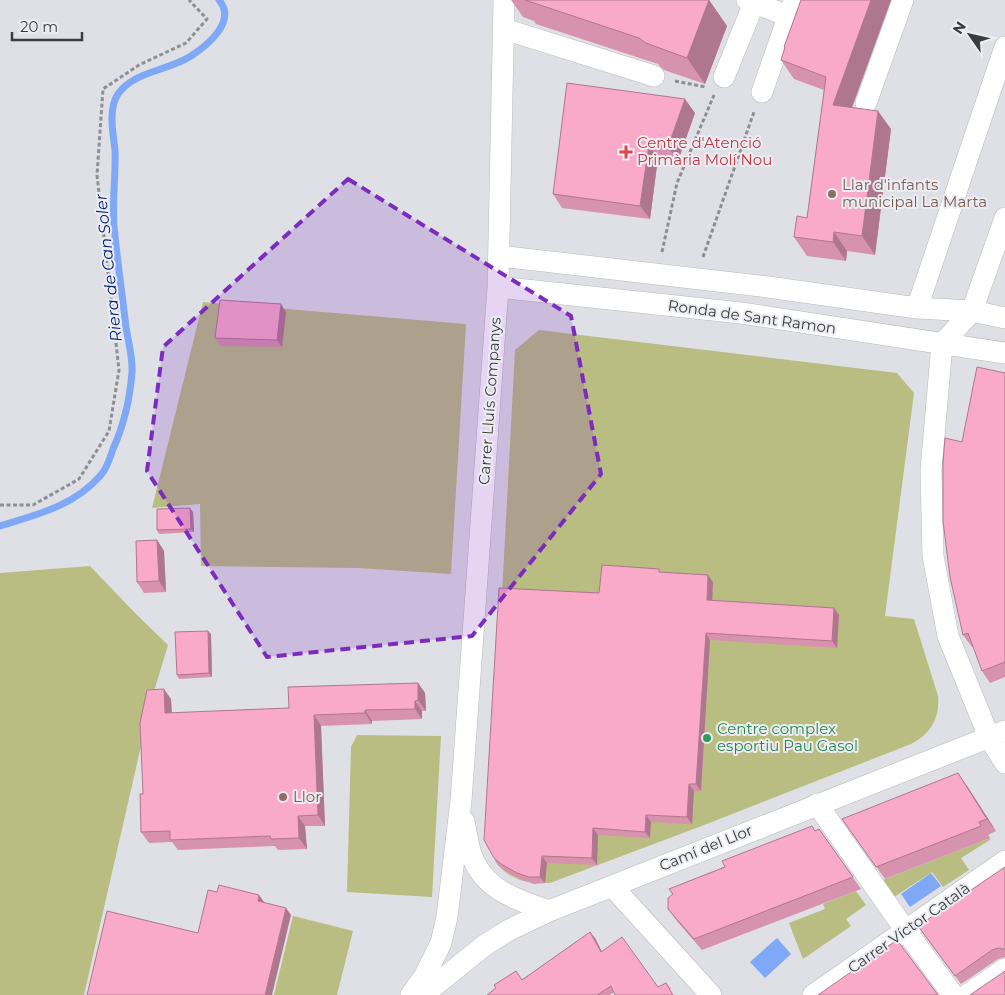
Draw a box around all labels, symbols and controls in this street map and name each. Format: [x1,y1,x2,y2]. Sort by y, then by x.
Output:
scale bar [12,10,82,42]
north arrow [945,10,995,60]
text: 20 m [20,17,58,36]
text: N [949,18,970,37]
place label: Centre d'Atenció Primària Molí Nou [637,133,772,169]
marker: Centre d'Atenció Primària Molí Nou [619,145,633,159]
place label: Llar d'infants municipal La Marta [842,175,987,211]
marker: Llar d'infants municipal La Marta [826,188,838,200]
water label: Riera de Can Soler [91,192,126,343]
street label: Ronda de Sant Ramon [667,295,837,338]
street label: Carrer Lluís Companys [474,316,505,485]
place label: Centre complex esportiu Pau Gasol [717,719,858,755]
marker: Centre complex esportiu Pau Gasol [701,732,713,744]
place label: Llor [293,787,321,806]
marker: Llor [277,791,289,803]
street label: Camí del Llor [656,820,755,875]
street label: Carrer Víctor Català [844,878,974,977]

